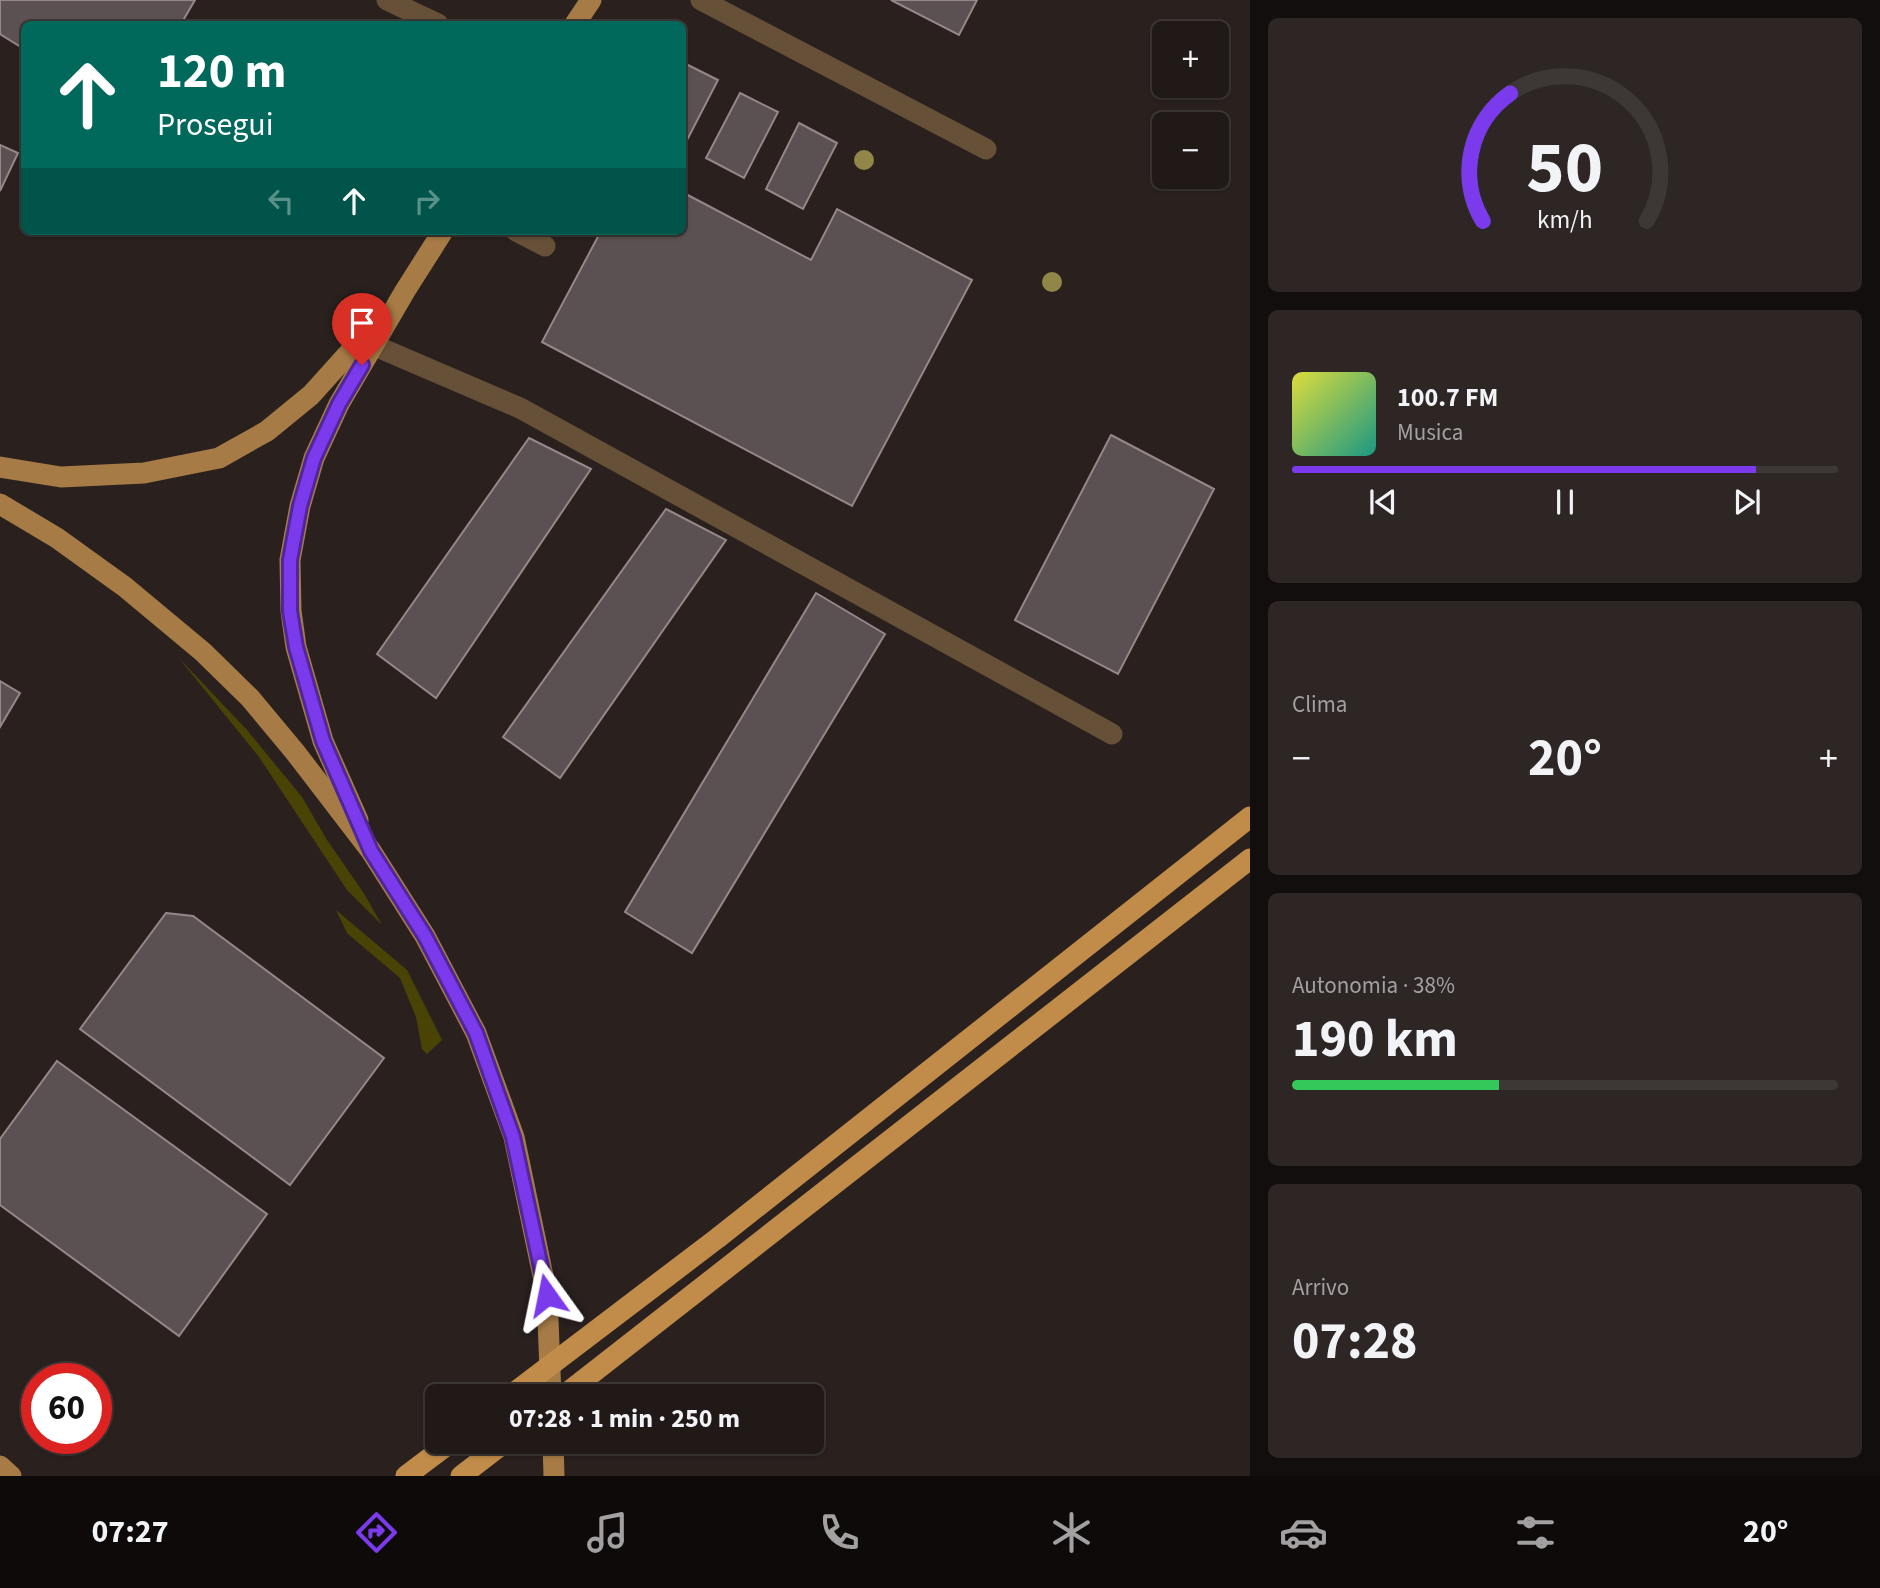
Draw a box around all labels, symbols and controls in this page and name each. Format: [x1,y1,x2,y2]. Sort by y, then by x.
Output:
map controls [1152,21,1229,189]
button: + [1152,21,1229,98]
text: 120 m [157,37,286,107]
icon: ahead [42,49,133,140]
text: Prosegui [157,102,274,148]
button: − [1152,112,1229,189]
text: 50 [1527,116,1603,220]
icon: left [262,182,300,220]
icon: ahead [335,182,373,220]
icon: right [408,182,446,220]
text: km/h [1537,202,1593,238]
pin [332,293,392,365]
icon: arrive [343,304,381,342]
text: 100.7 FM [1397,379,1498,416]
text: Musica [1397,416,1463,449]
icon: previous [1364,483,1402,521]
icon: pause [1546,483,1584,521]
icon: next [1728,483,1766,521]
text: Clima [1292,688,1347,721]
text: 20° [1528,722,1602,796]
text: − [1292,732,1311,786]
text: + [1819,732,1838,786]
text: Autonomia · 38% [1292,969,1455,1002]
text: 190 km [1292,1003,1458,1077]
position arrow [510,1258,584,1332]
text: Arrivo [1292,1271,1349,1304]
text: 07:28 [1292,1305,1417,1379]
speed limit sign: 60 [21,1363,112,1454]
text: 07:28 · 1 min · 250 m [509,1400,740,1437]
icon: directions [352,1508,401,1557]
icon: music [583,1508,632,1557]
icon: phone [815,1508,864,1557]
icon: climate [1047,1508,1096,1557]
icon: car [1279,1508,1328,1557]
icon: filters [1511,1508,1560,1557]
text: 07:27 [91,1509,169,1555]
text: 20° [1743,1509,1788,1555]

